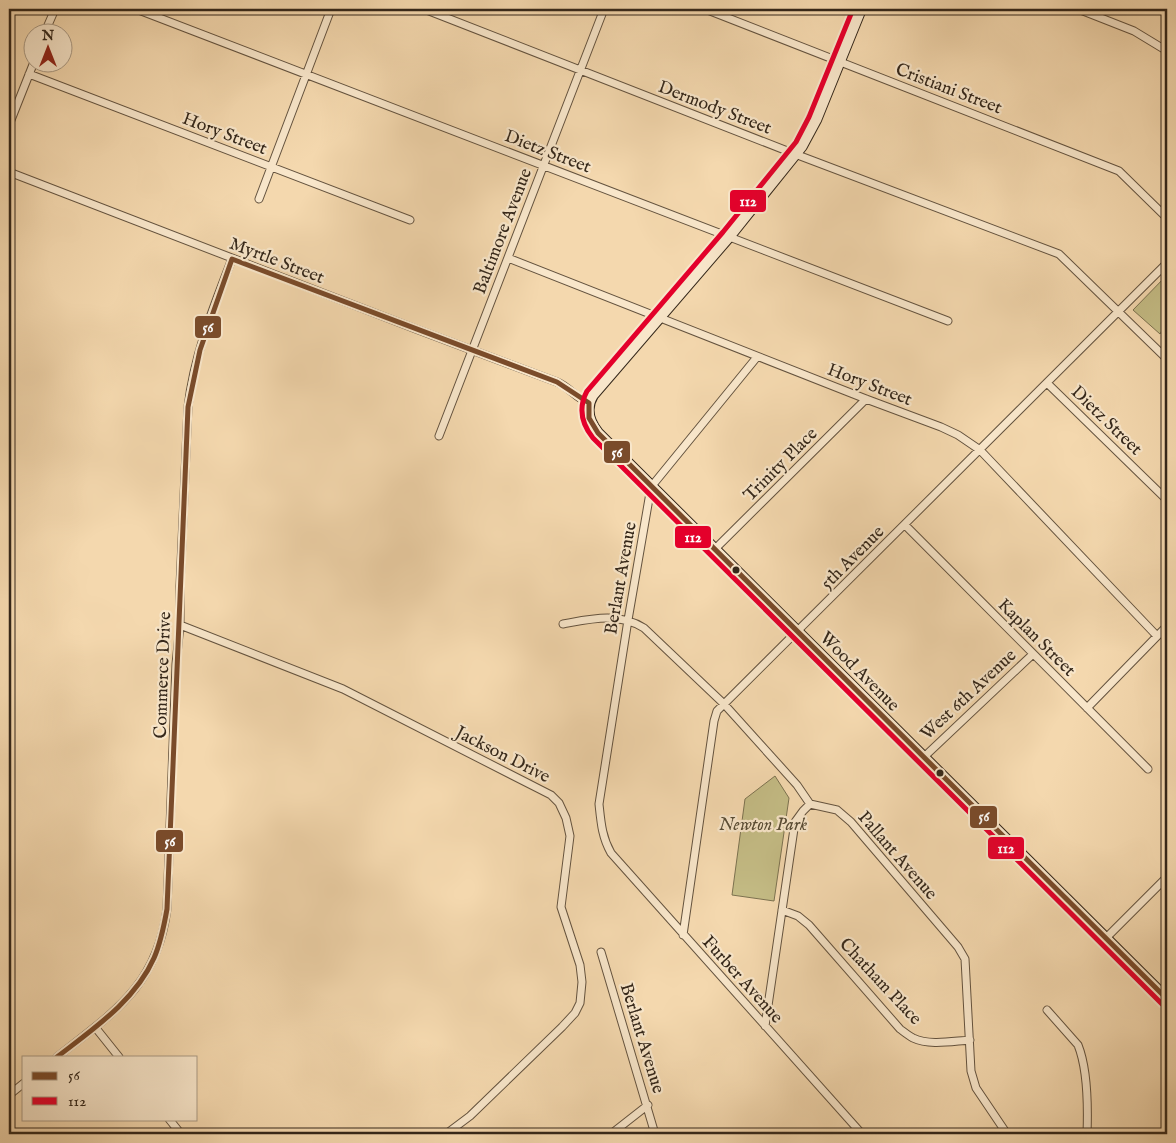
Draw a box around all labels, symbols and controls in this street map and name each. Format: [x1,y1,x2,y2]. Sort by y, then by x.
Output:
north arrow [22,22,72,72]
text: N [41,27,54,45]
street label: Cristiani Street [892,59,1005,120]
street label: Dermody Street [654,76,775,141]
street label: Hory Street [179,108,270,161]
street label: Dietz Street [501,125,594,179]
street label: Baltimore Avenue [469,165,538,298]
line badge: 112 [729,189,767,213]
text: 112 [739,193,757,211]
street label: Myrtle Street [226,233,327,290]
line badge: 56 [194,315,222,339]
text: 56 [203,319,215,337]
street label: Hory Street [824,359,915,412]
street label: Dietz Street [1065,381,1147,461]
street label: Trinity Place [739,423,823,507]
line badge: 56 [603,440,631,464]
text: 56 [612,444,624,462]
street label: Berlant Avenue [600,520,643,636]
street label: 5th Avenue [816,521,890,595]
line badge: 112 [674,525,712,549]
text: 112 [684,529,702,547]
unlabelled marker [731,565,741,575]
street label: Kaplan Street [992,594,1080,682]
street label: Commerce Drive [150,611,177,739]
street label: Wood Avenue [814,627,904,717]
street label: West 6th Avenue [916,645,1022,746]
street label: Jackson Drive [449,721,554,789]
unlabelled marker [935,768,945,778]
line badge: 56 [969,805,998,829]
street label: Pallant Avenue [852,807,942,905]
text: 56 [979,808,991,826]
park label: Newton Park [719,814,807,837]
line badge: 56 [155,829,184,853]
text: 56 [165,833,177,851]
line badge: 112 [987,836,1025,860]
text: 112 [997,840,1015,858]
street label: Furber Avenue [696,931,787,1029]
street label: Chatham Place [834,934,926,1030]
street label: Berlant Avenue [614,980,669,1096]
legend [22,1056,198,1120]
text: 56 [68,1066,80,1085]
text: 112 [68,1092,86,1111]

